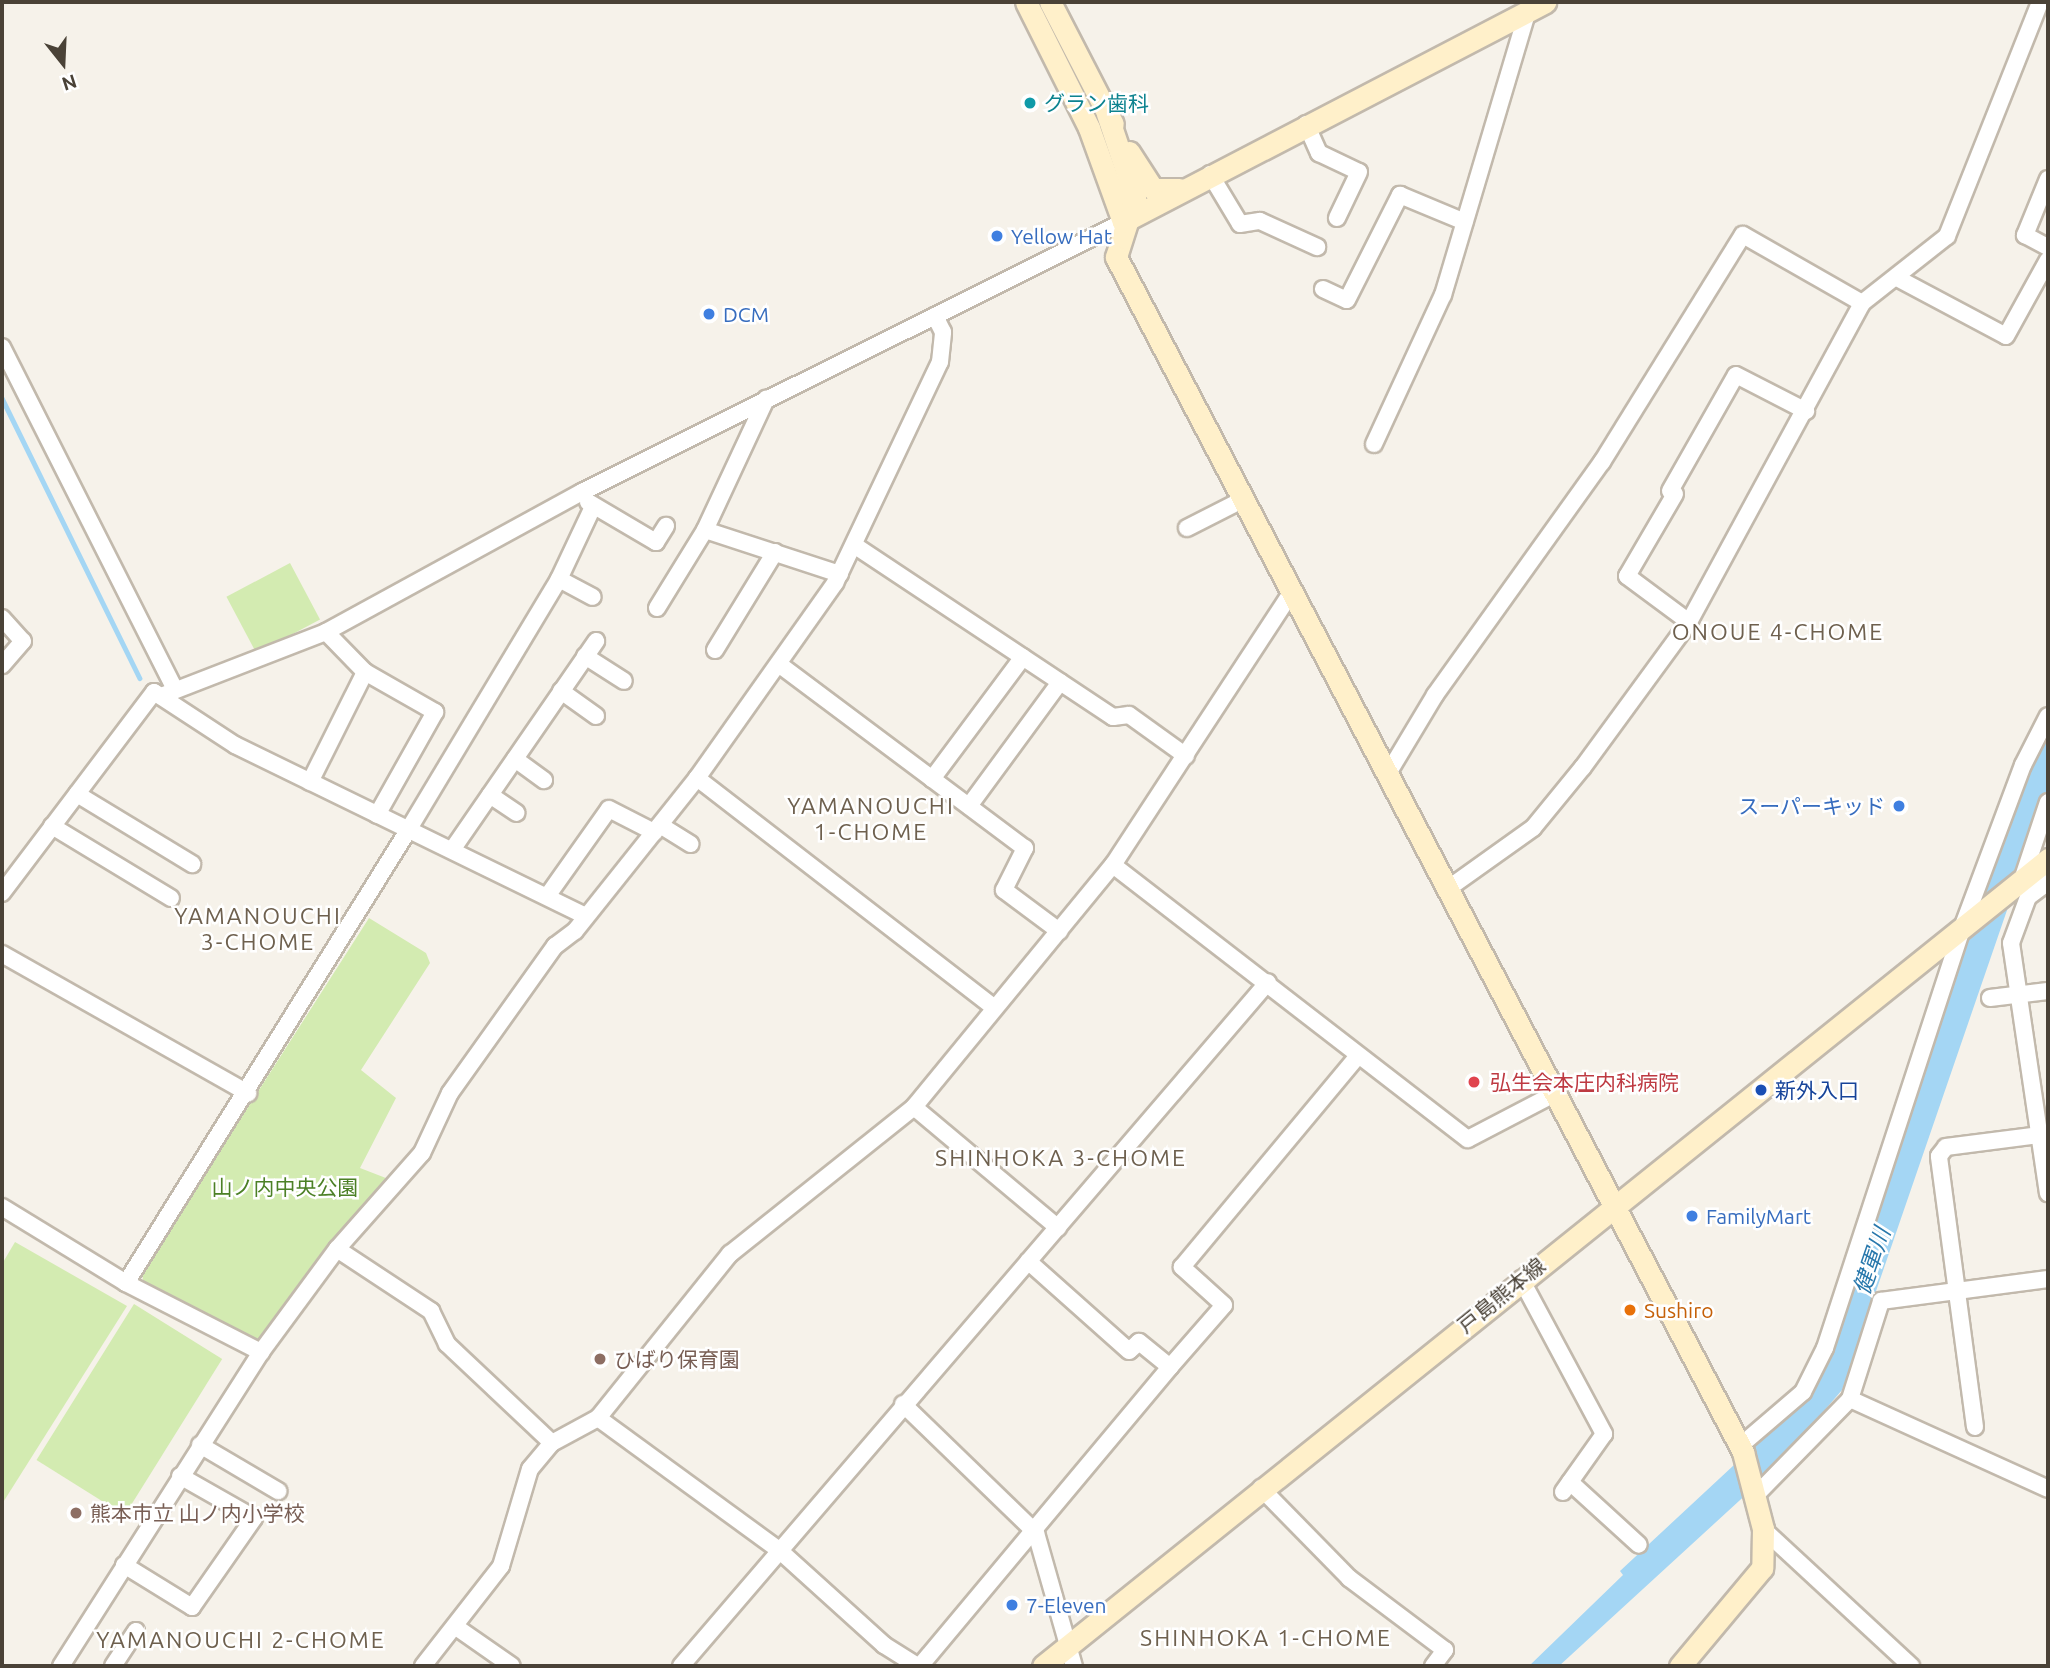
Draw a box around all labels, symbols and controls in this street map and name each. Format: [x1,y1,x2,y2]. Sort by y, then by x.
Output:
north arrow [28,28,98,98]
text: N [59,70,80,96]
place label: グラン歯科 [1044,90,1149,116]
marker: グラン歯科 [1022,95,1038,111]
place label: Yellow Hat [1011,223,1112,249]
marker: Yellow Hat [989,228,1005,244]
place label: DCM [723,301,769,327]
marker: DCM [701,306,717,322]
district label: ONOUE 4-CHOME [1673,618,1883,646]
district label: YAMANOUCHI 1-CHOME [788,792,954,846]
place label: スーパーキッド [1738,793,1885,819]
marker: スーパーキッド [1891,798,1907,814]
district label: YAMANOUCHI 3-CHOME [175,902,341,956]
place label: 弘生会本庄内科病院 [1490,1069,1679,1095]
marker: 弘生会本庄内科病院 [1464,1072,1484,1092]
place label: 新外入口 [1775,1077,1859,1103]
marker: 新外入口 [1753,1082,1769,1098]
district label: SHINHOKA 3-CHOME [937,1144,1185,1172]
park label: 山ノ内中央公園 [212,1174,358,1200]
place label: FamilyMart [1706,1203,1811,1229]
marker: FamilyMart [1684,1208,1700,1224]
water label: 健軍川 [1848,1224,1896,1298]
street label: 戸島熊本線 [1452,1252,1550,1338]
place label: Sushiro [1644,1297,1713,1323]
marker: Sushiro [1622,1302,1638,1318]
place label: ひばり保育園 [614,1346,740,1372]
marker: ひばり保育園 [592,1351,608,1367]
place label: 熊本市立 山ノ内小学校 [90,1500,305,1526]
marker: 熊本市立 山ノ内小学校 [68,1505,84,1521]
place label: 7-Eleven [1026,1592,1107,1618]
marker: 7-Eleven [1004,1597,1020,1613]
district label: SHINHOKA 1-CHOME [1142,1624,1390,1652]
district label: YAMANOUCHI 2-CHOME [99,1626,383,1654]

